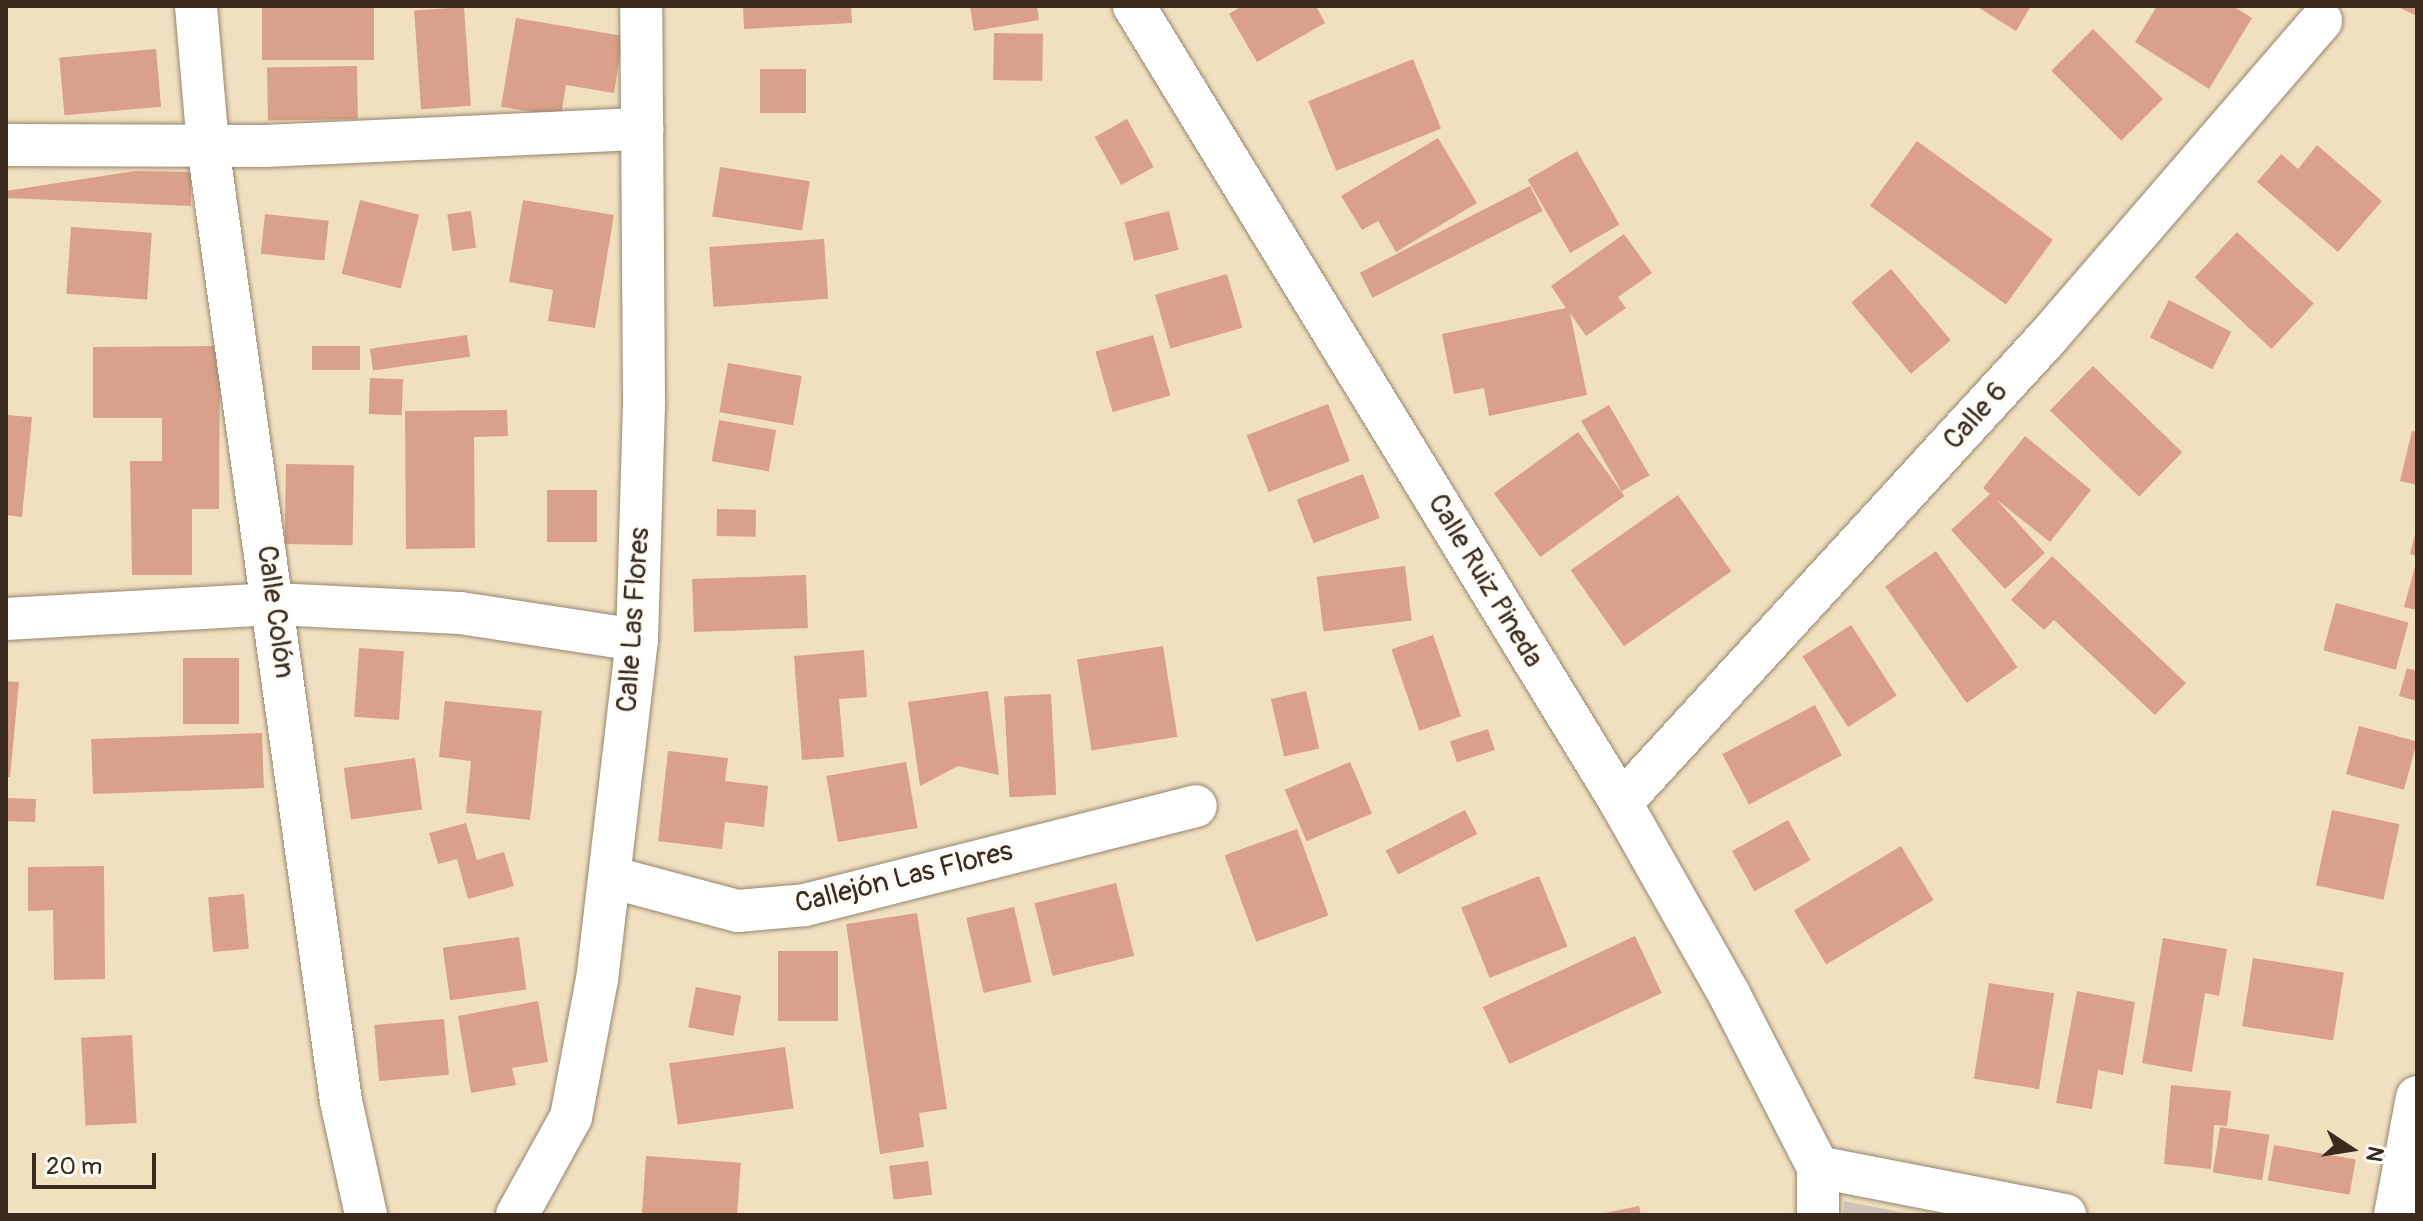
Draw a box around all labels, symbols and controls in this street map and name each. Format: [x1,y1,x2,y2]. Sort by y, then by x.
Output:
street label: Calle 6 [1937,375,2015,457]
street label: Calle Ruiz Pineda [1420,488,1550,674]
street label: Calle Las Flores [611,526,657,714]
street label: Calle Colón [249,543,301,681]
street label: Callejón Las Flores [792,835,1016,921]
north arrow [2311,1109,2391,1189]
scale bar [36,1137,160,1187]
text: N [2359,1144,2390,1164]
text: 20 m [46,1152,102,1181]

